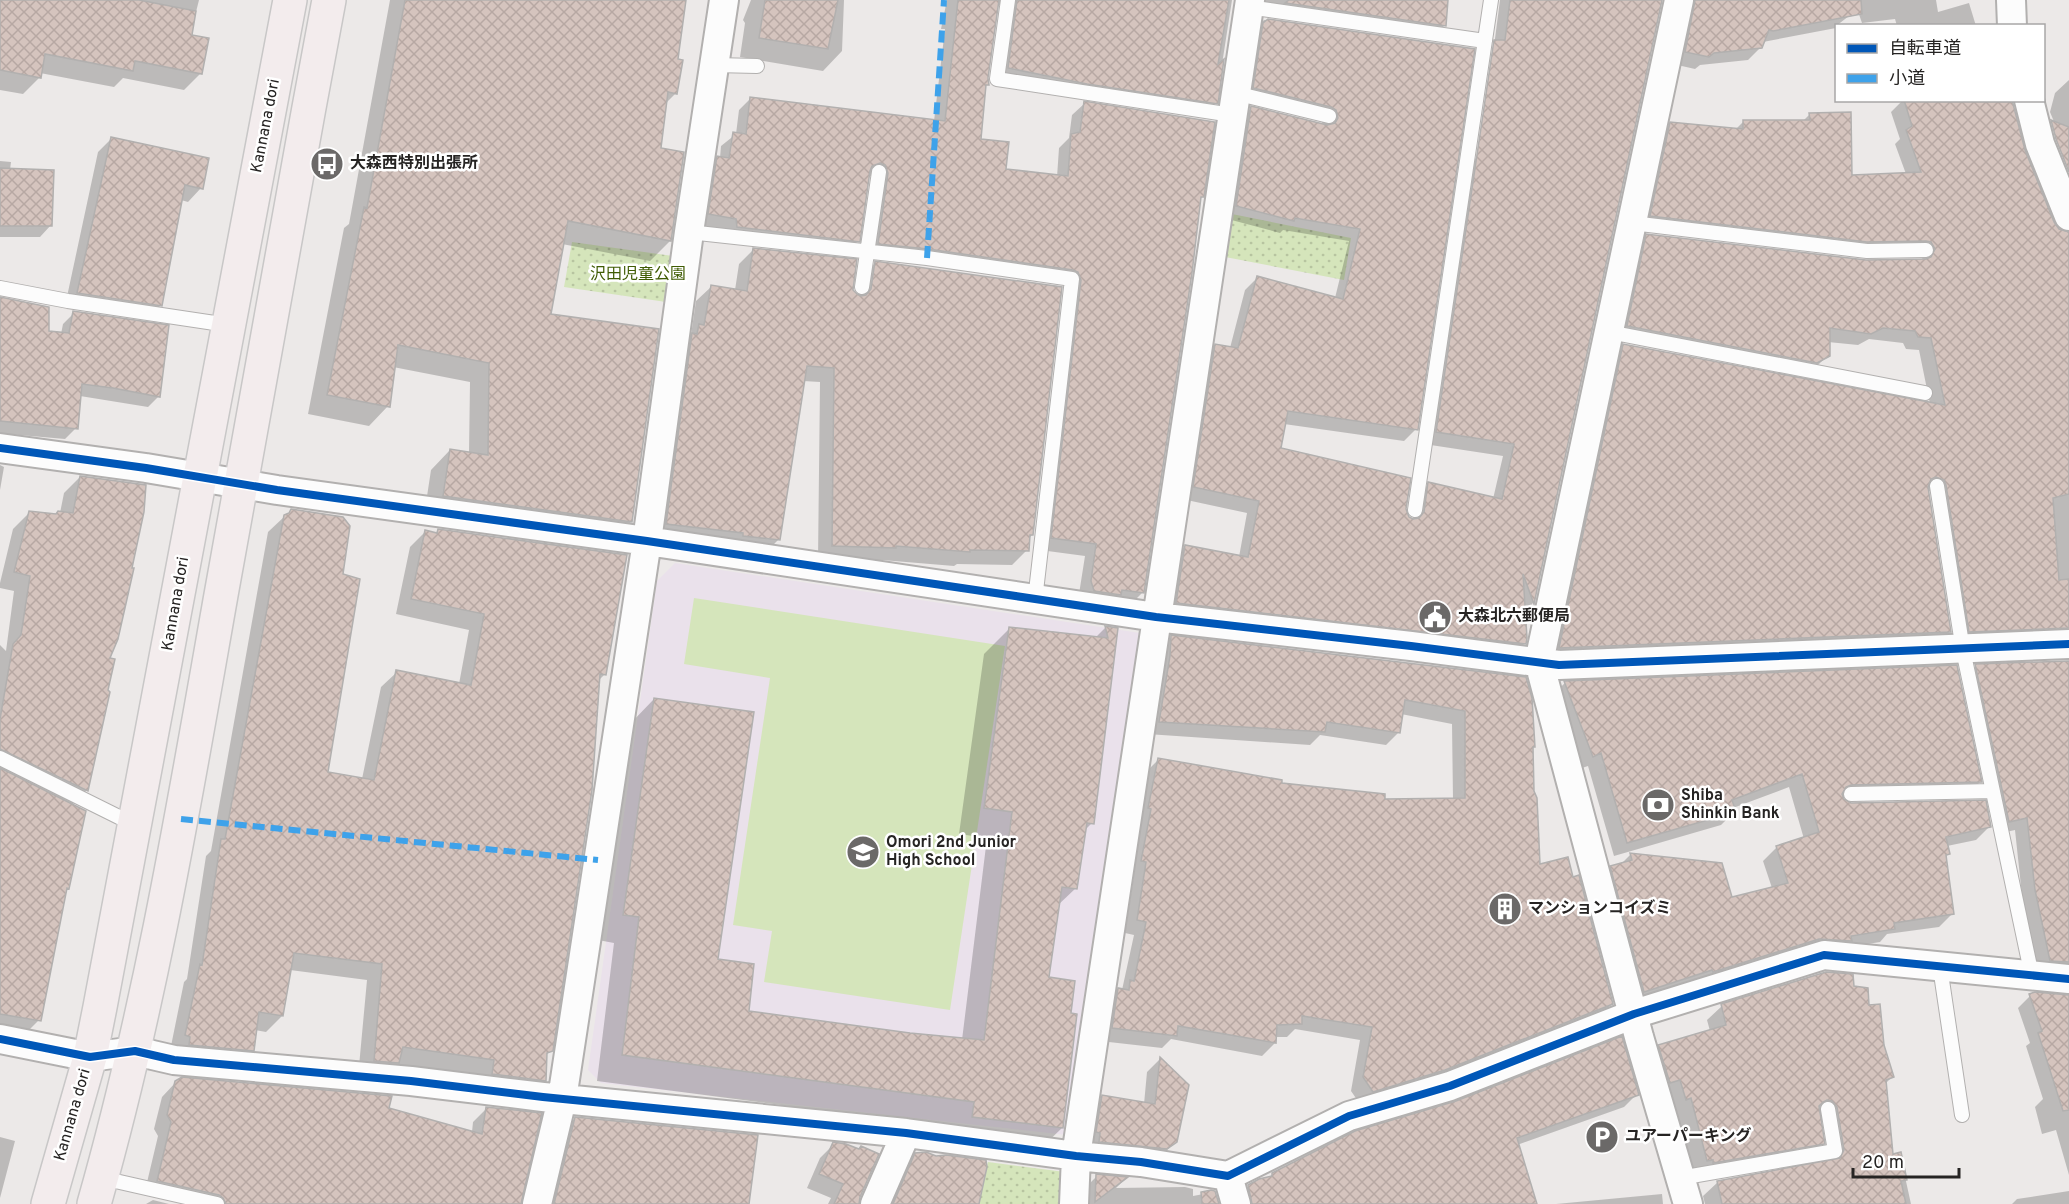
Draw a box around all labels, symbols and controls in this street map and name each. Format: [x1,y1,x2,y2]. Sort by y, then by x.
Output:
legend [1835,24,2045,102]
text: 自転車道 [1889,38,1961,61]
text: 小道 [1889,68,1925,91]
street label: Kannana dori [247,77,285,175]
bus stop icon: 大森西特別出張所 [309,146,345,182]
place label: 大森西特別出張所 [350,154,478,174]
park label: 沢田児童公園 [590,265,686,285]
street label: Kannana dori [158,555,194,653]
public building icon: 大森北六郵便局 [1417,599,1453,635]
place label: 大森北六郵便局 [1458,607,1570,627]
place label: Shiba Shinkin Bank [1681,786,1780,824]
bank icon: Shiba Shinkin Bank [1640,787,1676,823]
place label: Omori 2nd Junior High School [886,833,1017,871]
school or university icon: Omori 2nd Junior High School [845,834,881,870]
building icon: マンションコイズミ [1487,891,1523,927]
place label: マンションコイズミ [1528,899,1672,919]
street label: Kannana dori [50,1066,96,1164]
parking icon: ユアーパーキング [1584,1119,1620,1155]
place label: ユアーパーキング [1625,1126,1751,1147]
scale bar [1853,1141,1960,1179]
text: 20 m [1862,1152,1904,1175]

